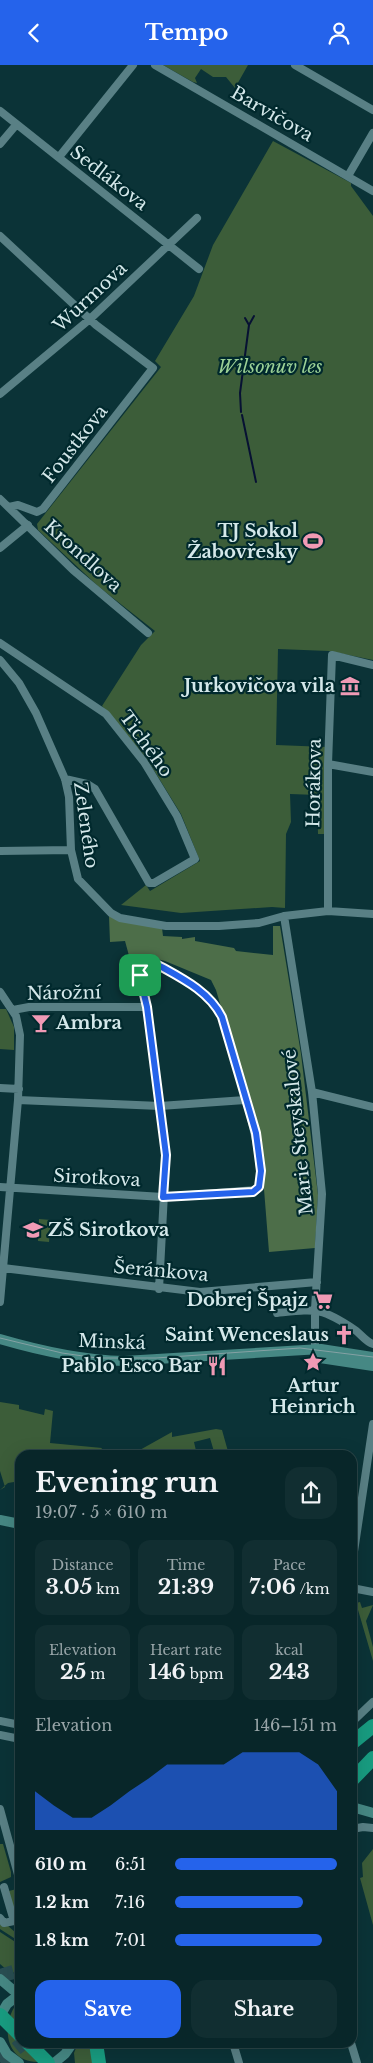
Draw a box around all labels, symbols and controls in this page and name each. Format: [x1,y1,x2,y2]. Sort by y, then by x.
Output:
icon: back [20,19,48,47]
text: Tempo [145,19,228,46]
icon: person [325,19,353,47]
street label: Barvičova [227,82,317,146]
street label: Sedlákova [66,141,152,215]
street label: Wurmova [48,257,131,337]
park label: Wilsonův les [218,356,323,378]
street label: Foustkova [38,401,112,487]
street label: Krondlova [40,515,126,597]
place label: TJ Sokol Žabovřesky [187,520,299,563]
sports icon: TJ Sokol Žabovřesky [302,530,324,552]
place label: Jurkovičova vila [180,675,336,697]
museum icon: Jurkovičova vila [339,675,361,697]
street label: Tichého [115,707,177,781]
street label: Horákova [302,738,326,828]
street label: Zeleného [69,780,103,870]
pin [119,954,161,996]
icon: arrive [126,961,154,989]
street label: Nárožní [27,981,102,1005]
bar icon: Ambra [30,1012,52,1034]
place label: Ambra [55,1012,123,1034]
street label: Marie Steyskalové [278,1048,318,1216]
street label: Sirotkova [53,1165,141,1191]
place label: ZŠ Sirotkova [48,1218,170,1241]
school or university icon: ZŠ Sirotkova [22,1219,44,1241]
street label: Šeránkova [112,1255,210,1286]
place label: Dobrej Špajz [186,1288,308,1311]
supermarket icon: Dobrej Špajz [312,1289,334,1311]
place label: Saint Wenceslaus [165,1324,329,1346]
church icon: Saint Wenceslaus [333,1324,355,1346]
street label: Minská [78,1330,146,1354]
place icon: Artur Heinrich [302,1351,324,1373]
place label: Pablo Esco Bar [61,1355,202,1377]
restaurant icon: Pablo Esco Bar [206,1355,228,1377]
place label: Artur Heinrich [270,1375,356,1418]
text: Evening run [35,1465,219,1500]
button: share [285,1467,337,1519]
text: 19:07 · 5 × 610 m [35,1502,167,1522]
text: Distance [52,1556,114,1574]
text: Time [167,1556,205,1574]
text: Pace [273,1556,306,1574]
text: 3.05 [45,1574,92,1600]
text: 21:39 [158,1574,214,1600]
text: 7:06 [249,1574,296,1600]
text: km [92,1580,120,1598]
text: /km [296,1580,330,1598]
text: Elevation [49,1641,116,1659]
text: Heart rate [150,1641,222,1659]
text: kcal [275,1641,303,1659]
text: 25 [60,1659,86,1685]
text: 146 [149,1659,186,1685]
text: 243 [269,1659,310,1685]
text: m [86,1665,105,1683]
text: bpm [186,1665,223,1683]
text: Elevation [35,1715,112,1735]
text: 146–151 m [254,1715,337,1735]
text: 610 m [35,1854,87,1874]
text: 6:51 [115,1854,146,1874]
text: 1.2 km [35,1892,89,1912]
text: 7:16 [115,1892,145,1912]
text: 1.8 km [35,1930,89,1950]
text: 7:01 [115,1930,146,1950]
button: Save [35,1980,181,2038]
button: Share [191,1980,337,2038]

